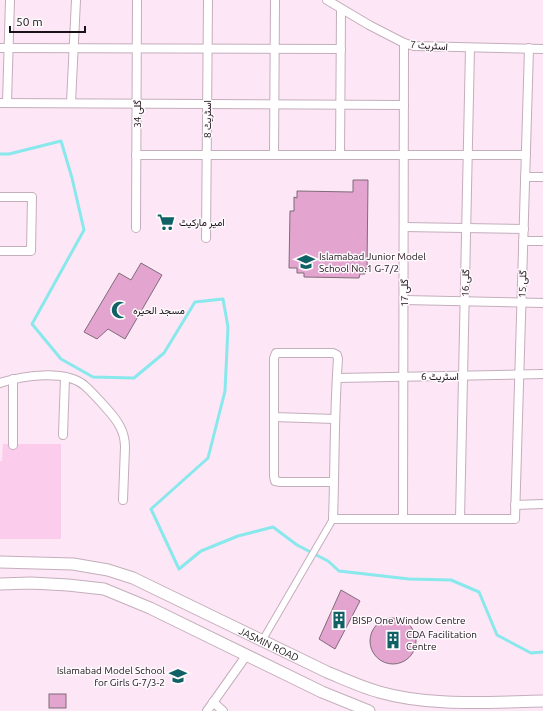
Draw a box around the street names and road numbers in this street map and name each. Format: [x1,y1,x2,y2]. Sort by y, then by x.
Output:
street label: اسٹریٹ 7 [410,39,448,53]
street label: گلی 34 [132,100,144,128]
street label: اسٹریٹ 8 [202,100,214,138]
street label: گلی 16 [460,269,472,297]
street label: گلی 15 [517,269,529,298]
street label: گلی 17 [399,279,411,307]
street label: اسٹریٹ 6 [421,371,459,383]
street label: JASMIN ROAD [237,625,301,664]

